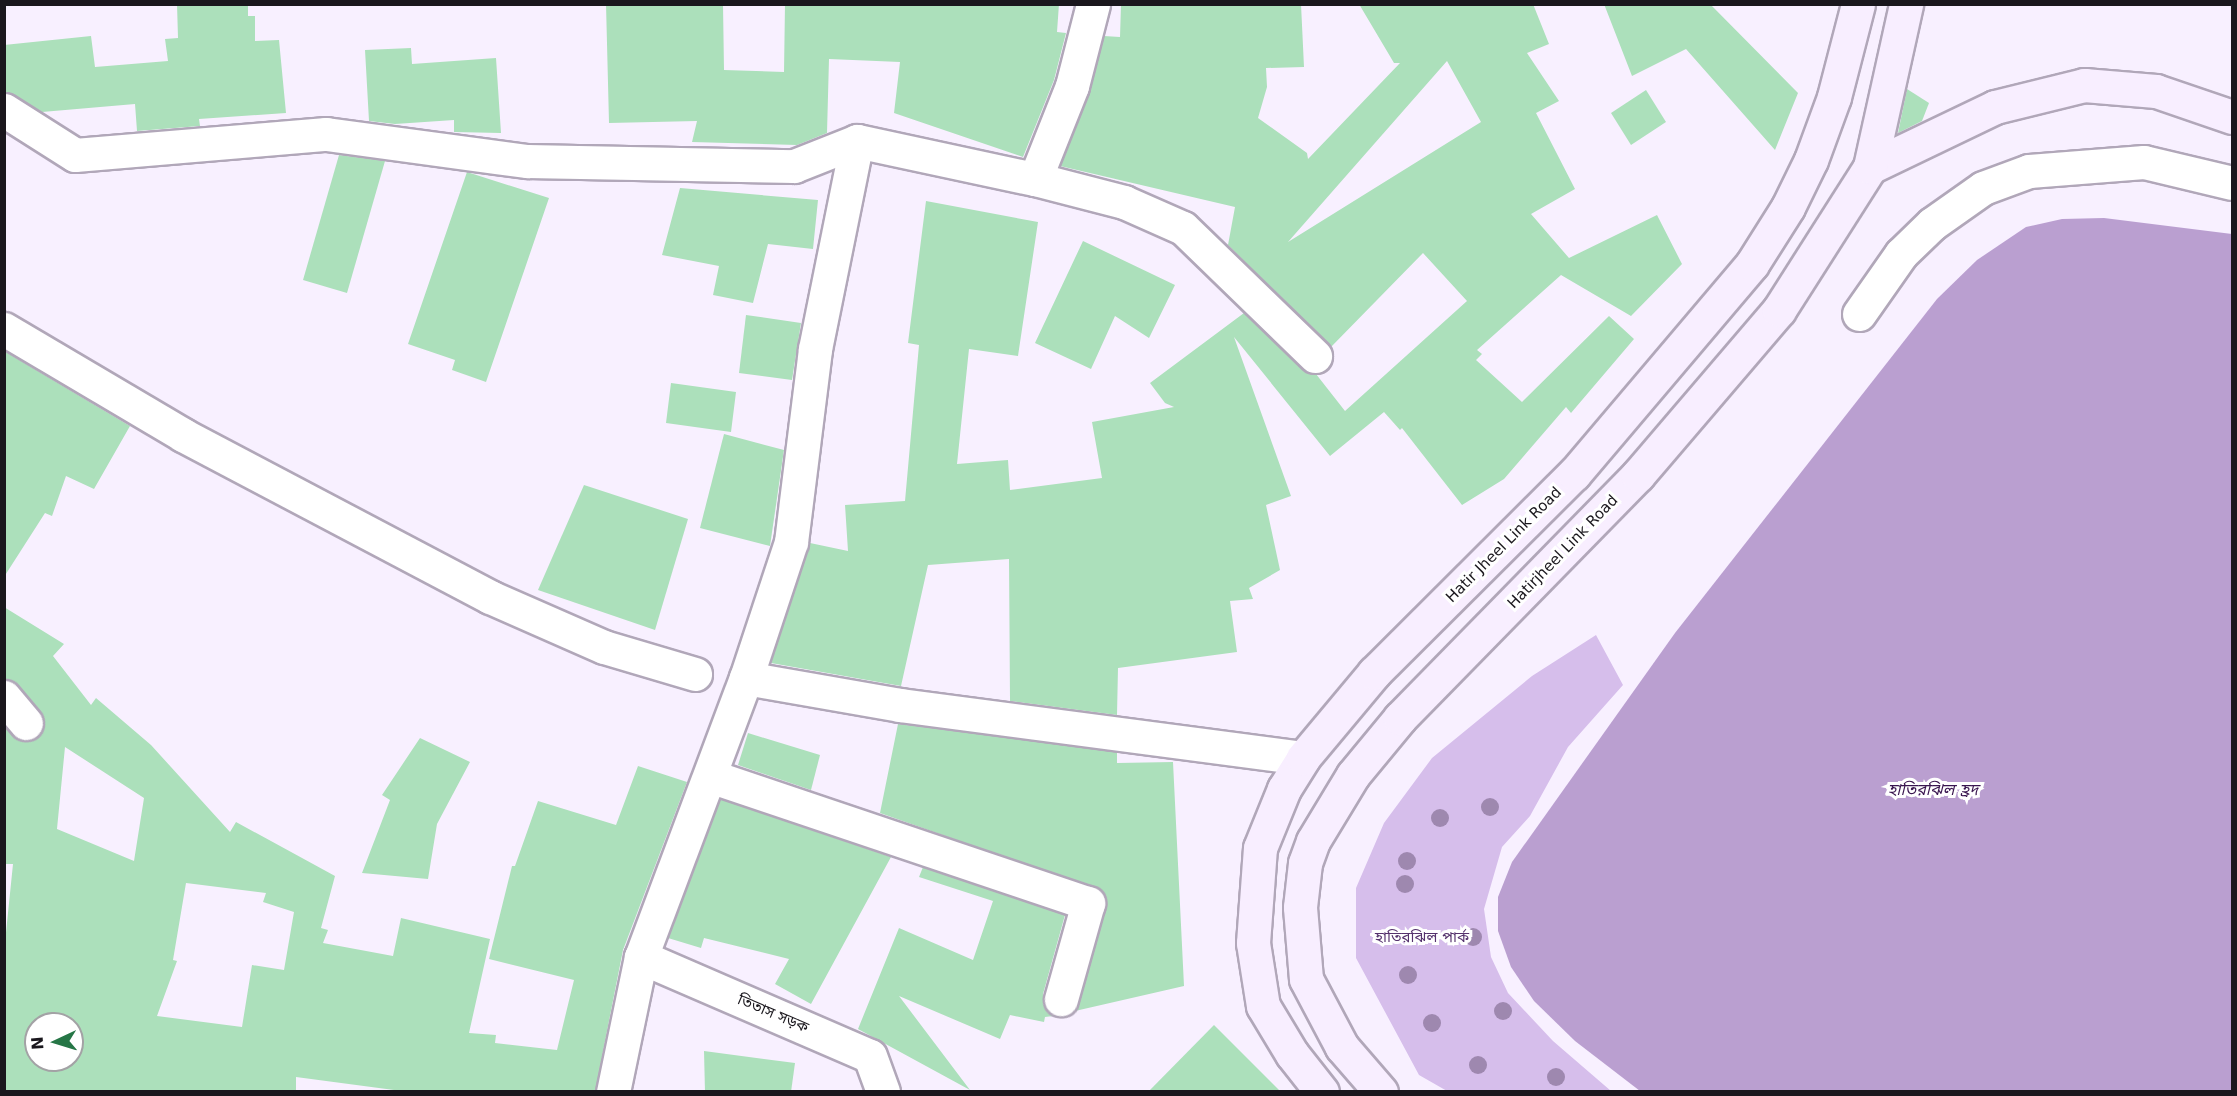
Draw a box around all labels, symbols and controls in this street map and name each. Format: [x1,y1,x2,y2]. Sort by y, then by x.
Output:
street label: Hatir Jheel Link Road [1443,484,1565,606]
street label: Hatirjheel Link Road [1504,491,1622,613]
water label: হাতিরঝিল হ্রদ [1888,780,1978,800]
park label: হাতিরঝিল পার্ক [1375,929,1469,947]
street label: তিতাস সড়ক [735,991,811,1037]
north arrow [24,1012,84,1072]
text: N [28,1036,47,1051]

